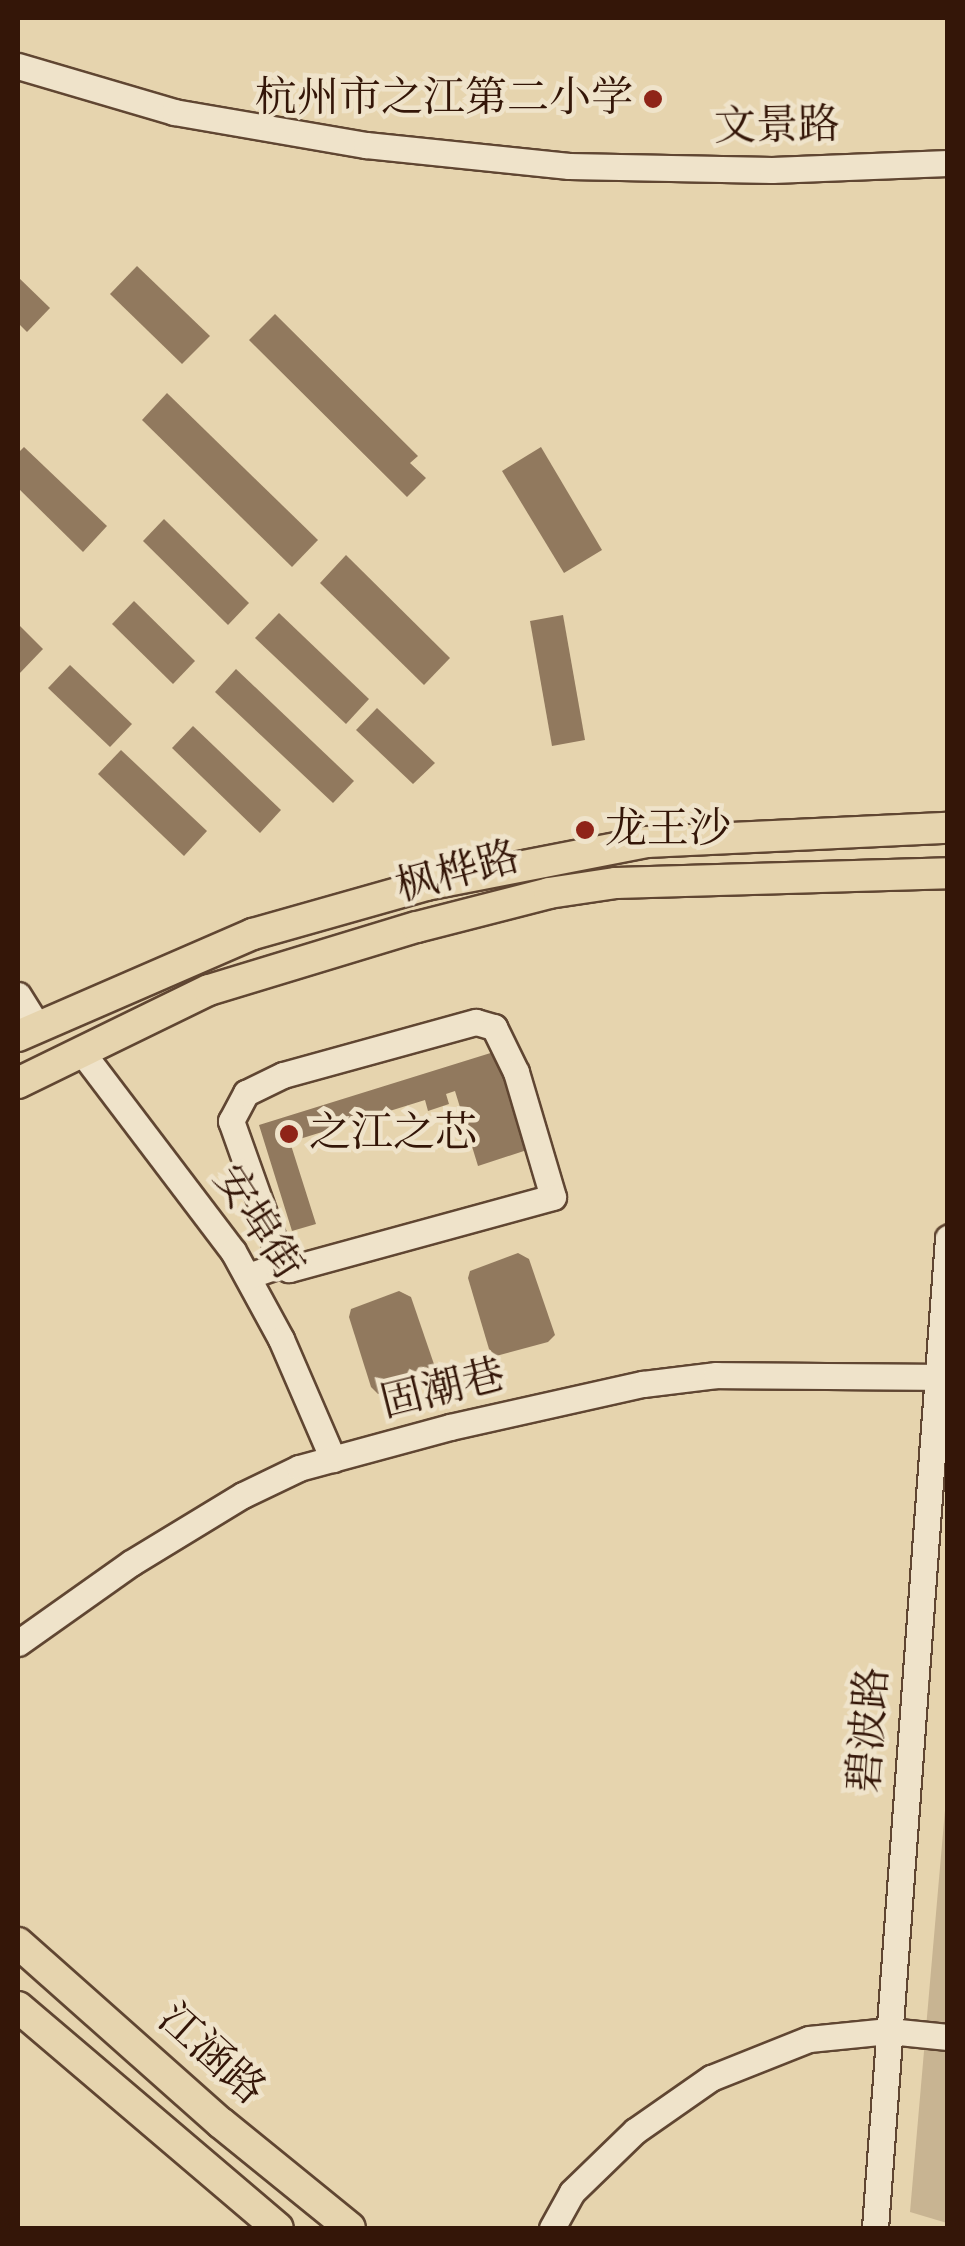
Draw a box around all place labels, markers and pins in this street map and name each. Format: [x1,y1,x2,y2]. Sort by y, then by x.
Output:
place label: 杭州市之江第二小学 [255,74,633,124]
marker: 杭州市之江第二小学 [642,88,664,110]
place label: 龙王沙 [605,805,731,855]
marker: 龙王沙 [574,819,596,841]
place label: 之江之芯 [309,1109,477,1159]
marker: 之江之芯 [278,1123,300,1145]

